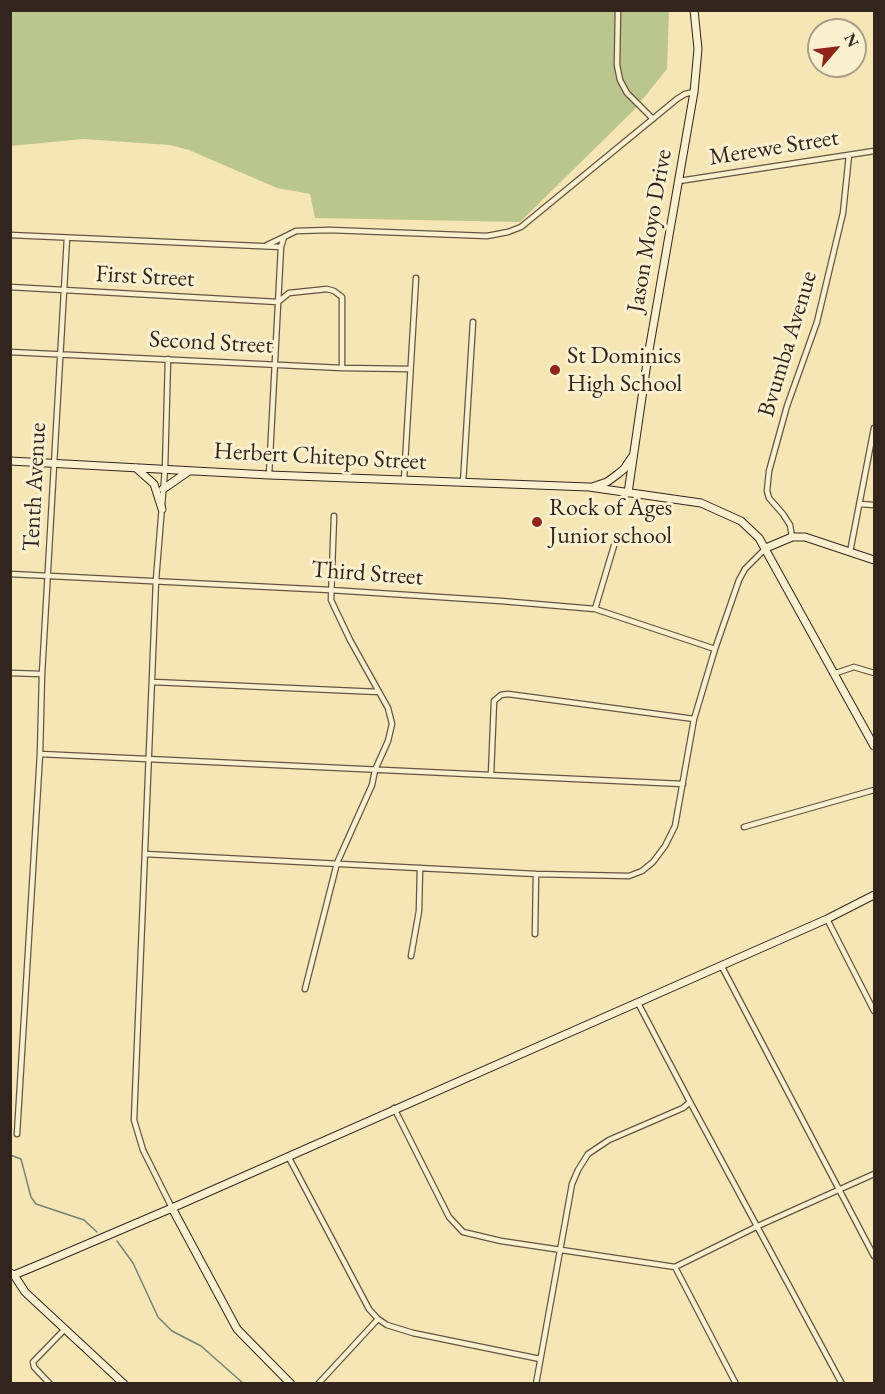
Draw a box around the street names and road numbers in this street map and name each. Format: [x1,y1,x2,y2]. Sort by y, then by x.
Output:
street label: Merewe Street [707,124,841,172]
street label: Jason Moyo Drive [621,147,679,315]
street label: First Street [95,260,195,294]
street label: Bvumba Avenue [752,268,824,420]
street label: Second Street [148,325,274,361]
street label: Tenth Avenue [17,422,53,552]
street label: Herbert Chitepo Street [213,437,427,477]
street label: Third Street [310,556,424,592]

